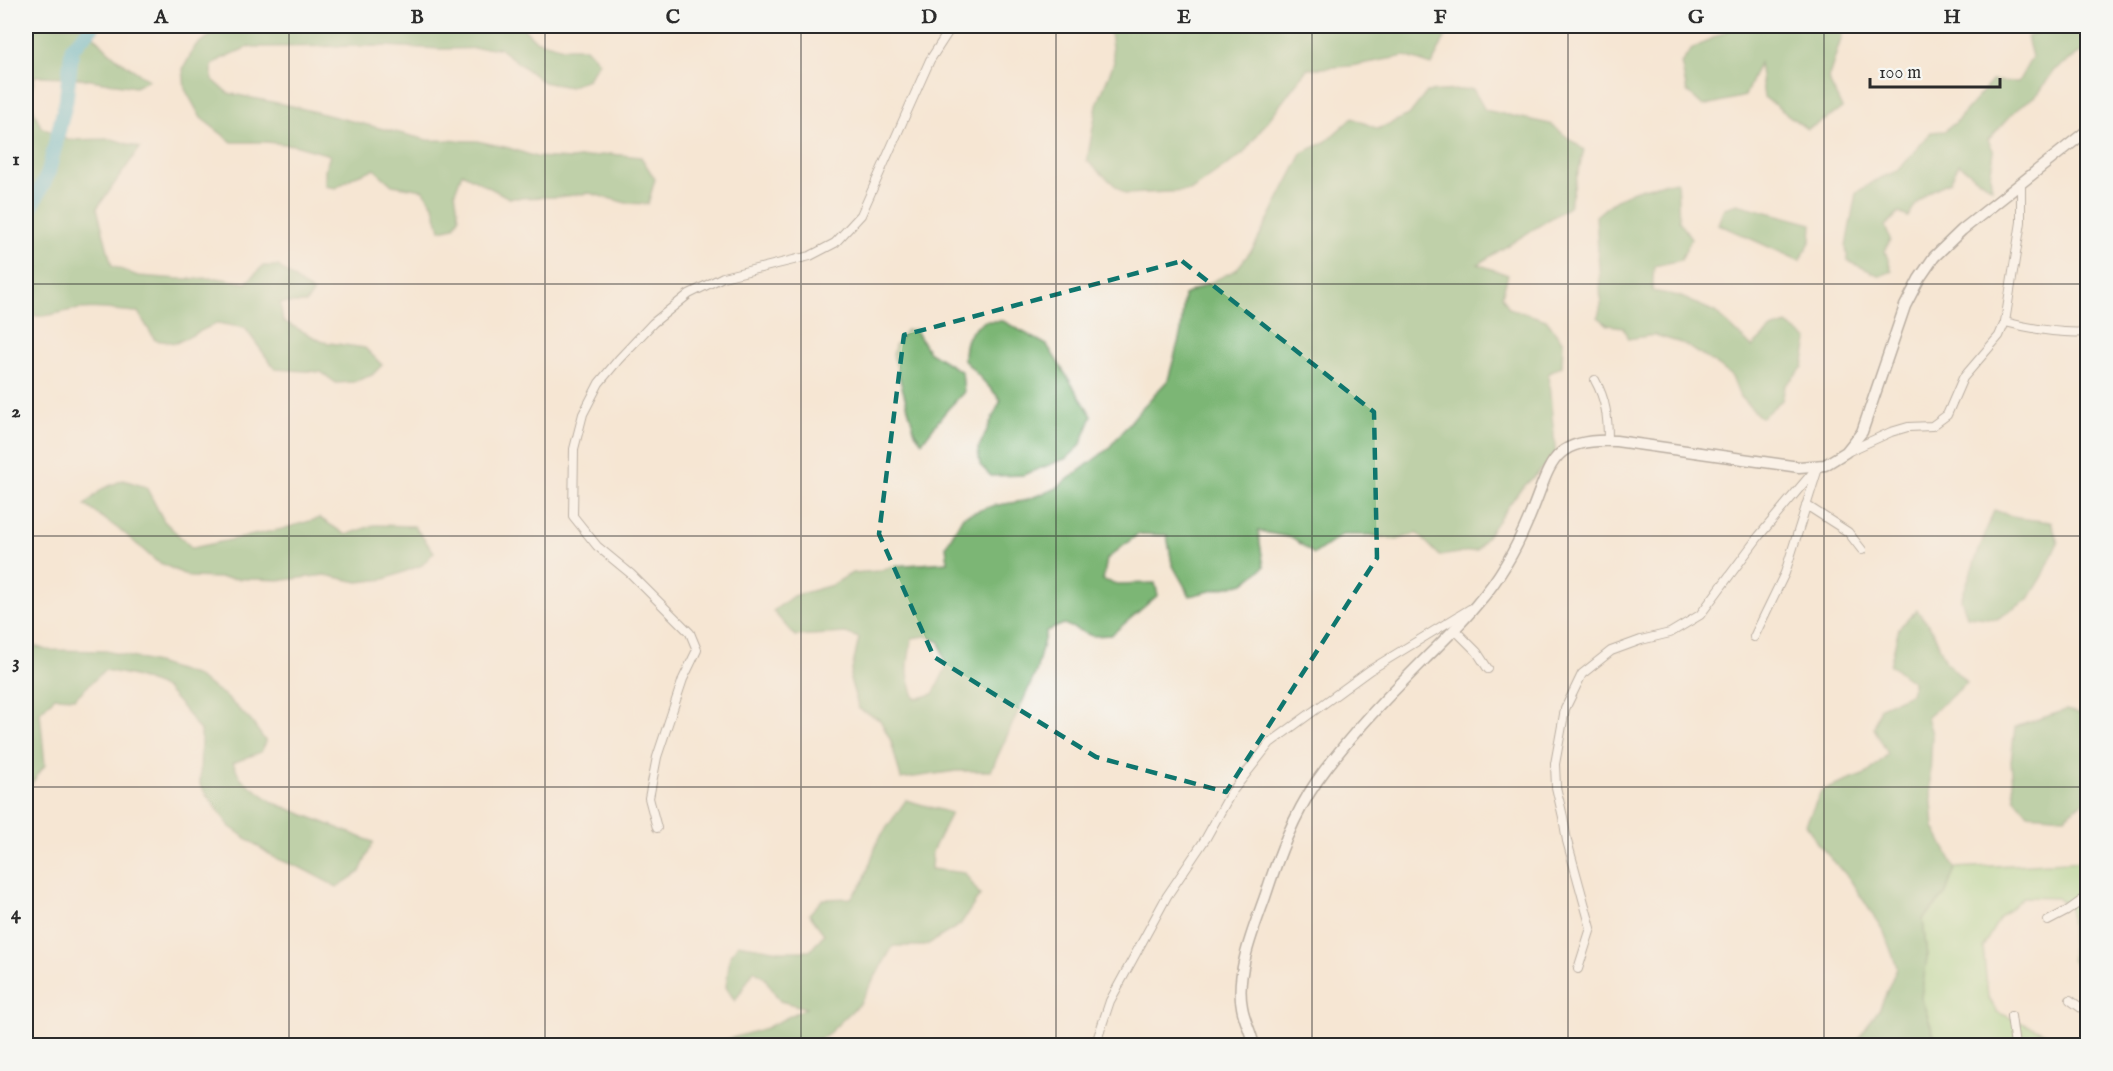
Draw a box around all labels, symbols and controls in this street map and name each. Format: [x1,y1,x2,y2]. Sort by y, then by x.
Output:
text: A [153,5,169,30]
text: B [410,5,424,30]
text: C [666,5,680,30]
text: D [921,5,937,30]
text: E [1177,5,1191,30]
text: F [1434,5,1447,30]
text: G [1688,5,1705,30]
text: H [1943,5,1961,30]
scale bar [1870,51,2000,89]
text: 100 m [1879,62,1921,85]
text: 1 [12,147,20,172]
text: 2 [11,399,21,424]
text: 3 [12,650,20,675]
text: 4 [11,901,22,926]

